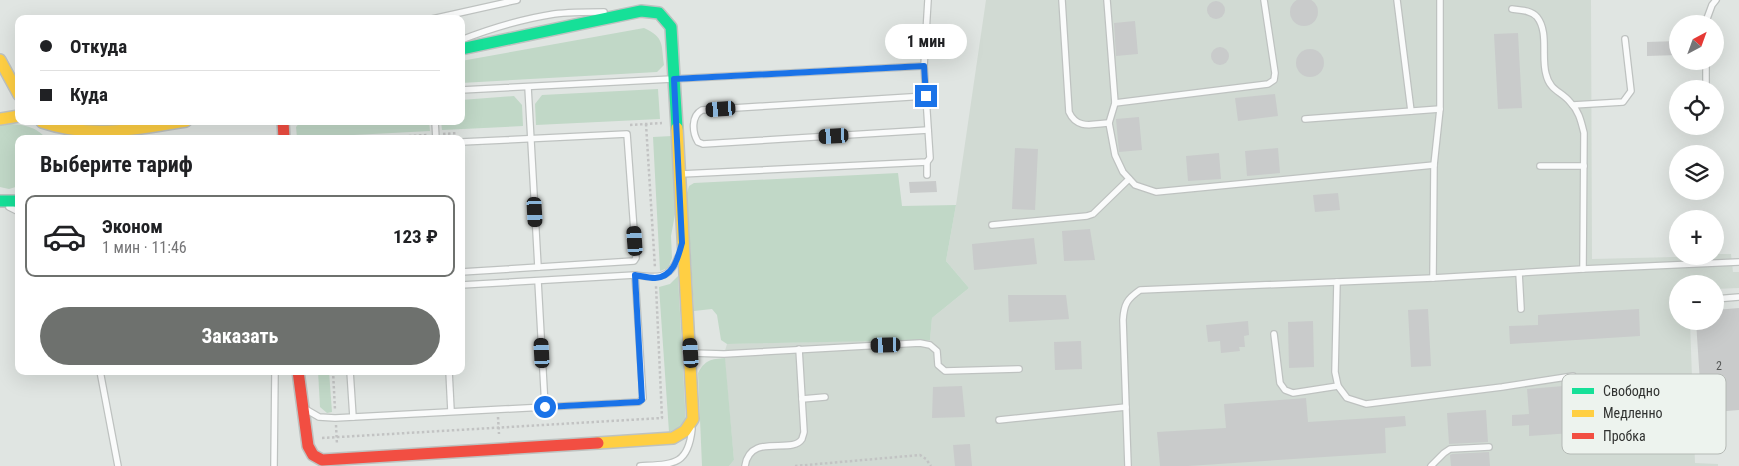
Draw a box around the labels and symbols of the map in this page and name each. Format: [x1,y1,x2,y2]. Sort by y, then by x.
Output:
north arrow [1669,15,1724,70]
callout: 1 мин [885,23,967,58]
route end [915,85,937,107]
car [705,100,736,118]
car [818,128,849,144]
car [526,197,543,227]
car [626,226,643,256]
car [870,337,901,353]
car [533,338,550,368]
car [682,338,699,368]
house number: 2 [1716,359,1722,373]
legend [1562,374,1726,454]
text: Свободно [1603,383,1660,399]
route start [534,396,556,418]
text: Медленно [1603,405,1663,421]
text: Пробка [1603,428,1646,444]

